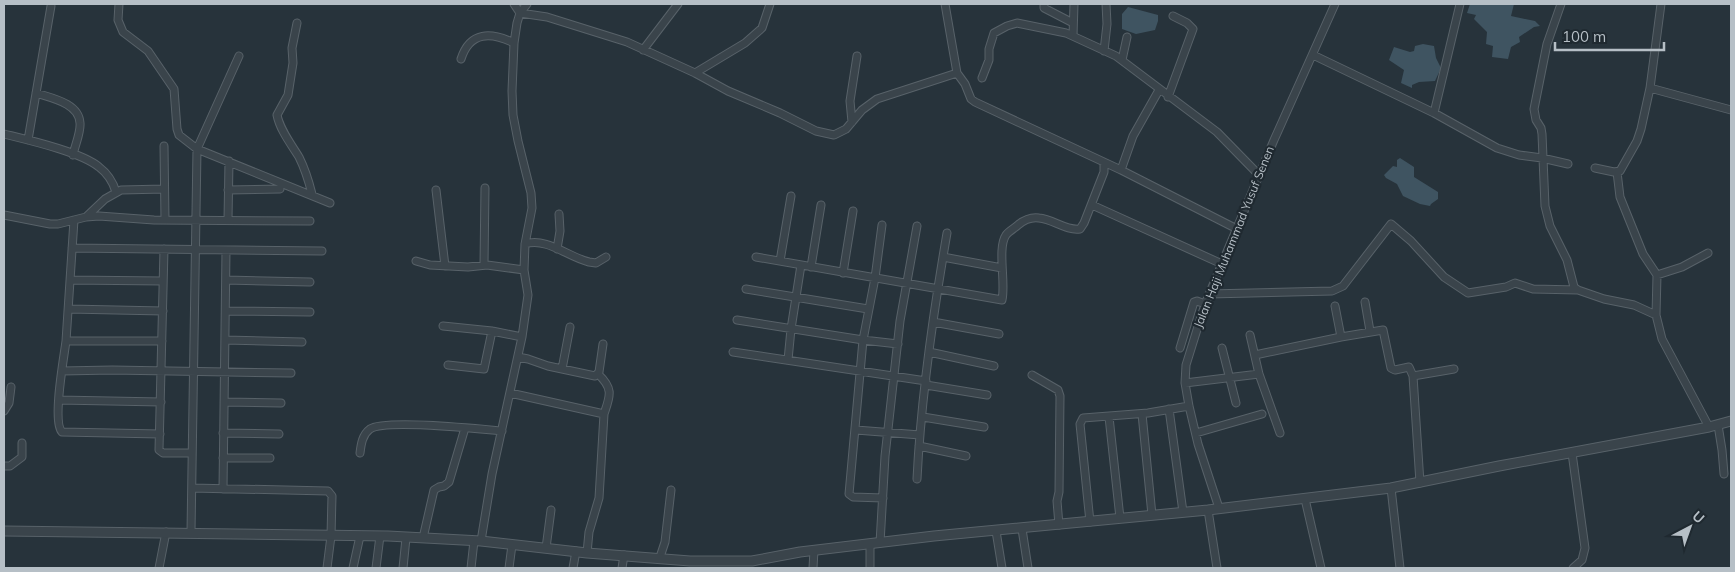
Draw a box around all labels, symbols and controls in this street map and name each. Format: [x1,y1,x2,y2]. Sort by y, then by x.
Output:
scale bar [1555,20,1664,52]
text: 100 m [1562,27,1606,46]
street label: Jalan Haji Muhammad Yusuf Senen [1190,144,1277,330]
north arrow [1665,502,1715,552]
text: U [1689,507,1708,527]

